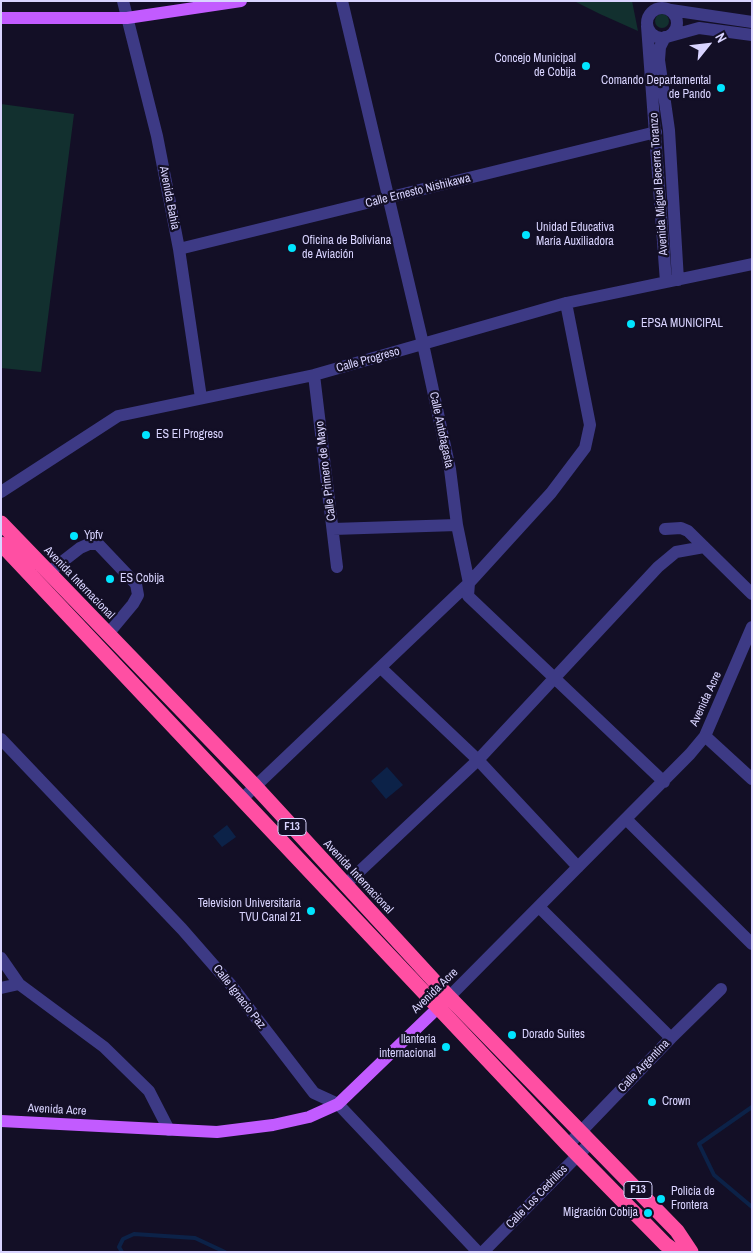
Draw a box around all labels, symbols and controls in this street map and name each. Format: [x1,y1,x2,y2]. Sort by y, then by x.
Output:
north arrow [683,20,733,70]
text: N [711,30,731,46]
place label: Concejo Municipal de Cobija [495,52,576,80]
marker: Concejo Municipal de Cobija [580,60,592,72]
place label: Comando Departamental de Pando [601,74,711,102]
marker: Comando Departamental de Pando [715,82,727,94]
street label: Avenida Miguel Becerra Toranzo [647,112,671,256]
street label: Avenida Bahía [156,165,182,231]
street label: Calle Ernesto Nishikawa [364,171,472,211]
place label: Unidad Educativa María Auxiliadora [536,221,614,249]
marker: Unidad Educativa María Auxiliadora [520,229,532,241]
place label: Oficina de Boliviana de Aviación [302,234,391,262]
marker: Oficina de Boliviana de Aviación [286,242,298,254]
place label: EPSA MUNICIPAL [641,317,723,331]
marker: EPSA MUNICIPAL [625,318,637,330]
street label: Calle Progreso [335,344,401,376]
street label: Calle Antofagasta [426,391,456,469]
street label: Calle Primero de Mayo [313,420,339,522]
place label: ES El Progreso [156,428,223,442]
marker: ES El Progreso [140,429,152,441]
place label: Ypfv [84,529,103,543]
marker: Ypfv [68,530,80,542]
street label: Avenida Internacional [41,544,117,622]
place label: ES Cobija [120,572,164,586]
marker: ES Cobija [104,573,116,585]
street label: Avenida Acre [687,669,725,729]
road number: F13 [278,819,306,836]
street label: Avenida Internacional [320,837,396,917]
place label: Television Universitaria TVU Canal 21 [198,897,301,925]
marker: Television Universitaria TVU Canal 21 [305,905,317,917]
street label: Calle Ignacio Paz [210,962,268,1032]
street label: Avenida Acre [409,965,461,1017]
place label: Dorado Suites [522,1028,585,1042]
marker: Dorado Suites [506,1029,518,1041]
place label: llanteria internacional [379,1033,436,1061]
street label: Calle Argentina [615,1037,673,1095]
marker: llanteria internacional [440,1041,452,1053]
place label: Crown [662,1095,690,1109]
marker: Crown [646,1096,658,1108]
street label: Avenida Acre [27,1101,87,1119]
street label: Calle Los Cedrillos [503,1162,571,1232]
road number: F13 [624,1182,652,1198]
place label: Policía de Frontera [671,1185,715,1213]
marker: Policía de Frontera [655,1193,667,1205]
place label: Migración Cobija [563,1206,638,1220]
marker: Migración Cobija [642,1207,654,1219]

